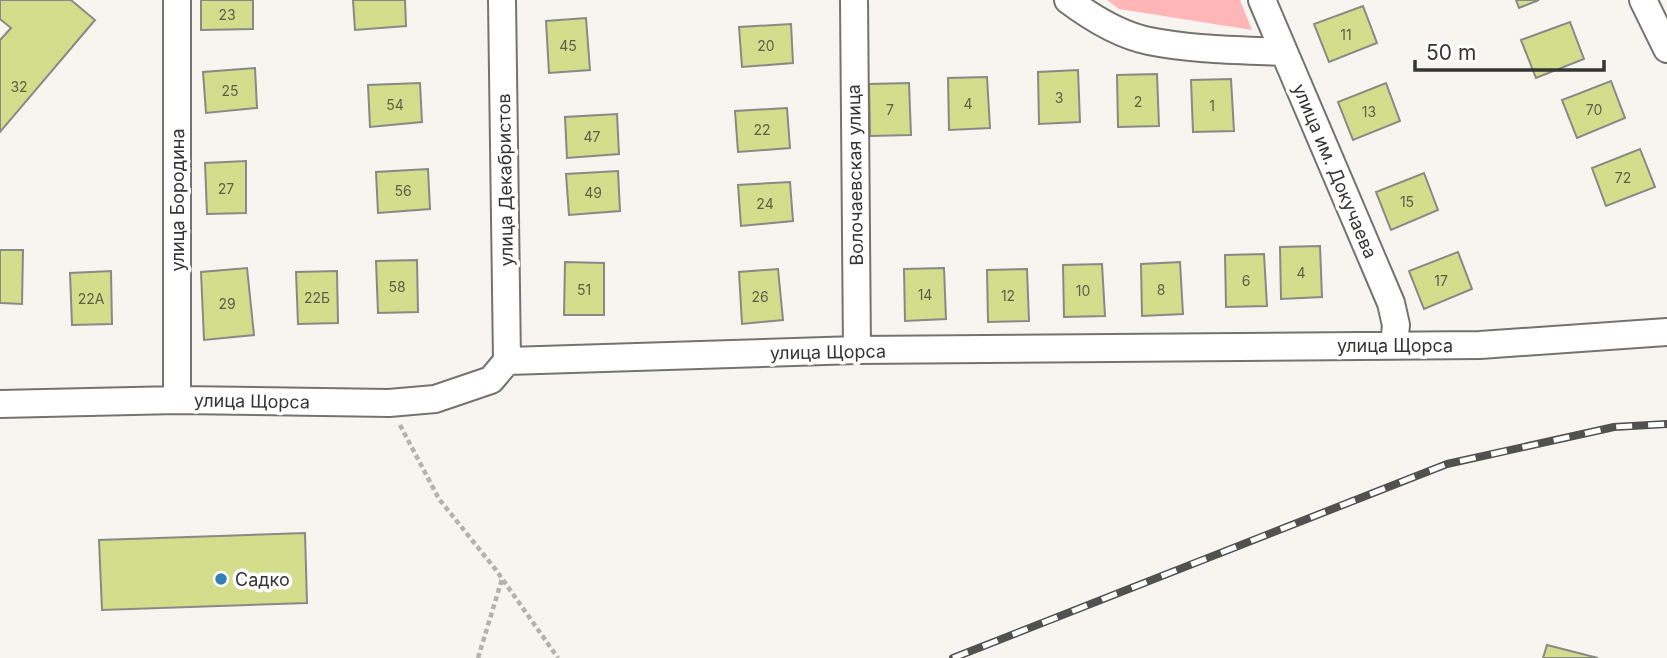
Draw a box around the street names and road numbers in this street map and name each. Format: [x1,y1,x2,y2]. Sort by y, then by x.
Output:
street label: улица им. Докучаева [1289,81,1381,261]
street label: Волочаевская улица [843,84,867,266]
street label: улица Декабристов [493,93,517,267]
street label: улица Бородина [167,128,188,272]
street label: улица Щорса [1337,335,1453,356]
street label: улица Щорса [770,340,886,364]
street label: улица Щорса [194,389,310,413]

